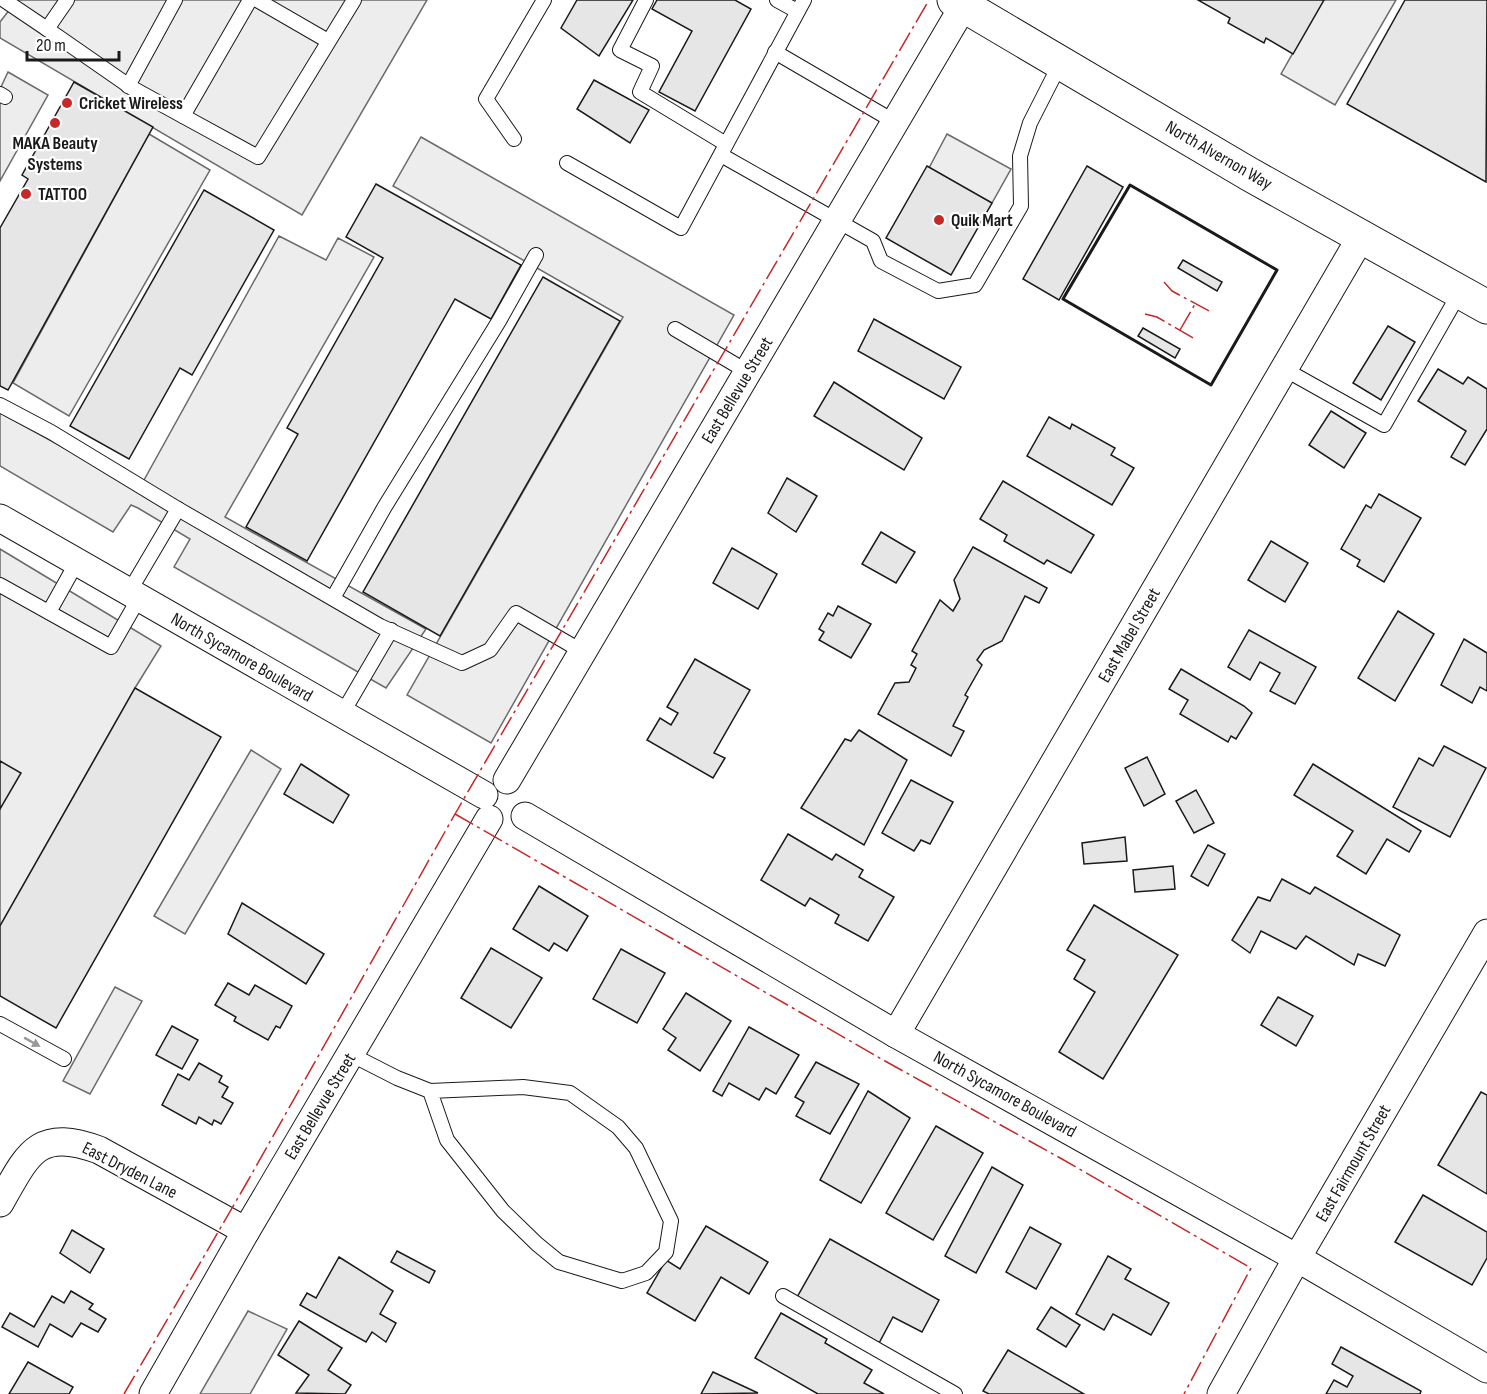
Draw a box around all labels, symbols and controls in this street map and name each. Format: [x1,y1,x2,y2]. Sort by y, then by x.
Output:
scale bar [27,24,118,62]
text: 20 m [36,35,66,56]
place label: Cricket Wireless [79,93,183,114]
marker: Cricket Wireless [60,96,74,110]
marker: MAKA Beauty Systems [48,116,62,130]
street label: North Alvernon Way [1162,117,1276,194]
place label: MAKA Beauty Systems [12,133,98,175]
place label: TATTOO [38,184,87,205]
marker: TATTOO [19,187,33,201]
place label: Quik Mart [951,210,1013,231]
marker: Quik Mart [932,213,946,227]
street label: East Bellevue Street [697,333,778,447]
street label: East Mabel Street [1094,584,1165,686]
street label: North Sycamore Boulevard [167,608,316,707]
one-way arrow [24,1036,40,1047]
street label: North Sycamore Boulevard [930,1046,1080,1142]
street label: East Bellevue Street [280,1049,361,1163]
street label: East Fairmount Street [1311,1101,1396,1225]
street label: East Dryden Lane [79,1138,181,1203]

